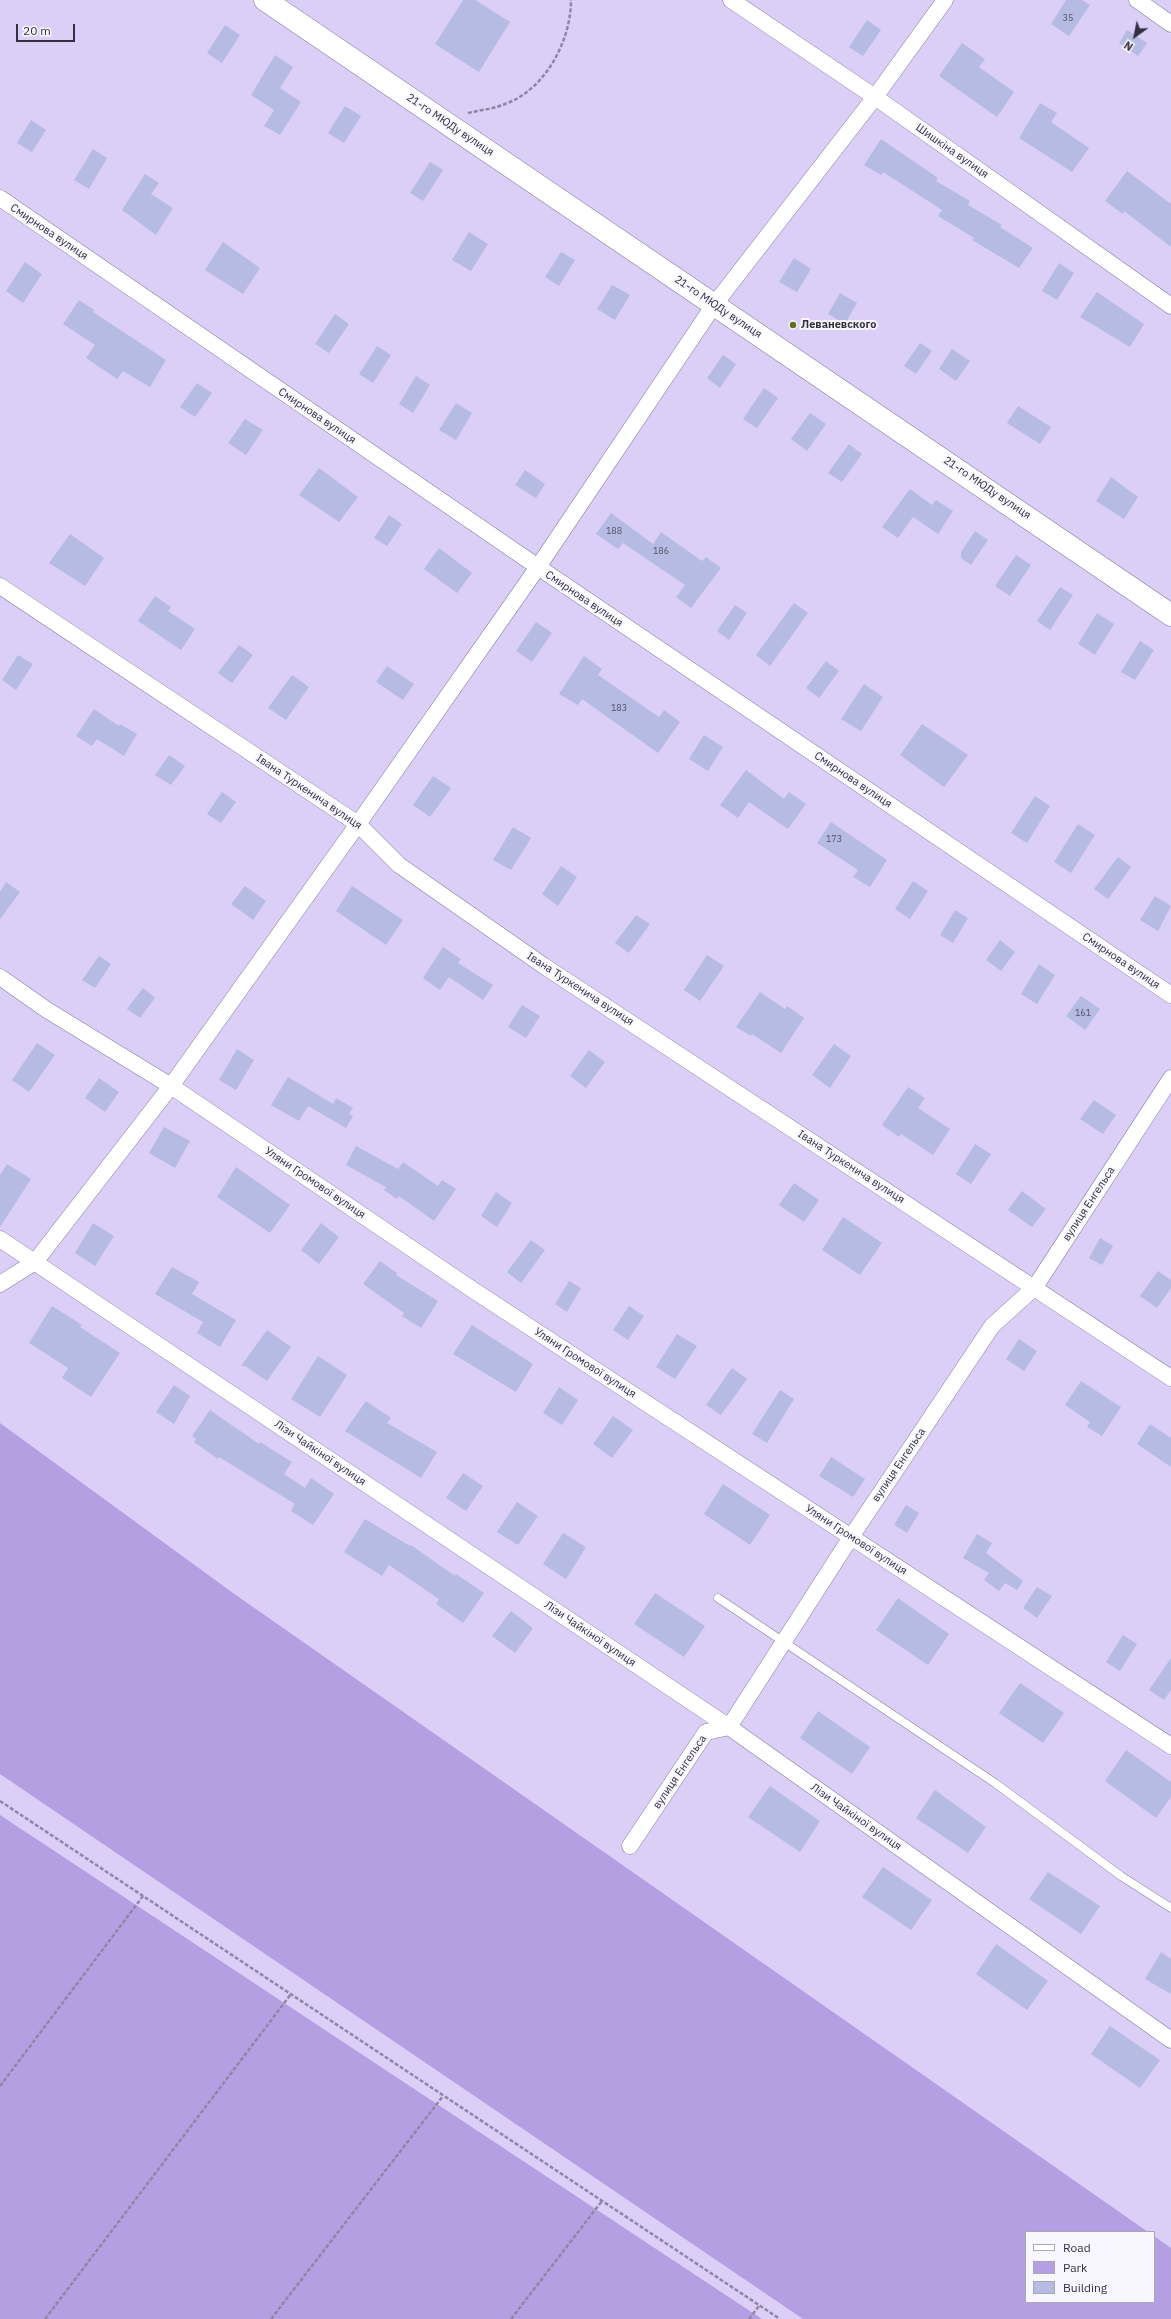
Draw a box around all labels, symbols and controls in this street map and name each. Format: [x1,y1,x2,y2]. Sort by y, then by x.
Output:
house number: 35 [1063,13,1073,23]
scale bar [18,16,77,42]
north arrow [1115,16,1155,56]
text: 20 m [23,23,51,38]
text: N [1121,38,1136,54]
street label: 21-го МЮДу вулиця [404,91,496,159]
street label: Шишкіна вулиця [913,121,991,181]
street label: Смирнова вулиця [8,201,90,263]
street label: 21-го МЮДу вулиця [672,273,764,341]
place label: Леваневского [801,318,876,332]
marker: Леваневского [788,320,798,330]
street label: Смирнова вулиця [276,385,358,447]
street label: 21-го МЮДу вулиця [941,454,1033,522]
house number: 188 [606,526,622,536]
house number: 186 [653,546,669,556]
street label: Смирнова вулиця [543,568,625,630]
house number: 183 [611,703,627,713]
street label: Смирнова вулиця [812,749,894,811]
street label: Івана Туркенича вулиця [254,752,364,832]
house number: 173 [826,834,842,844]
street label: Смирнова вулиця [1080,930,1162,992]
street label: Івана Туркенича вулиця [524,949,636,1029]
house number: 161 [1075,1008,1091,1018]
street label: Івана Туркенича вулиця [795,1127,907,1207]
street label: Уляни Громової вулиця [262,1144,368,1222]
street label: вулиця Енгельса [1060,1164,1118,1244]
street label: Уляни Громової вулиця [532,1325,638,1401]
street label: Лізи Чайкіної вулиця [272,1417,368,1489]
street label: вулиця Енгельса [869,1426,929,1504]
street label: Уляни Громової вулиця [803,1502,909,1578]
street label: Лізи Чайкіної вулиця [542,1598,638,1670]
street label: вулиця Енгельса [650,1733,710,1811]
street label: Лізи Чайкіної вулиця [808,1781,904,1853]
legend [1025,2231,1155,2303]
text: Road [1063,2240,1091,2255]
text: Park [1063,2260,1087,2275]
text: Building [1063,2280,1107,2295]

